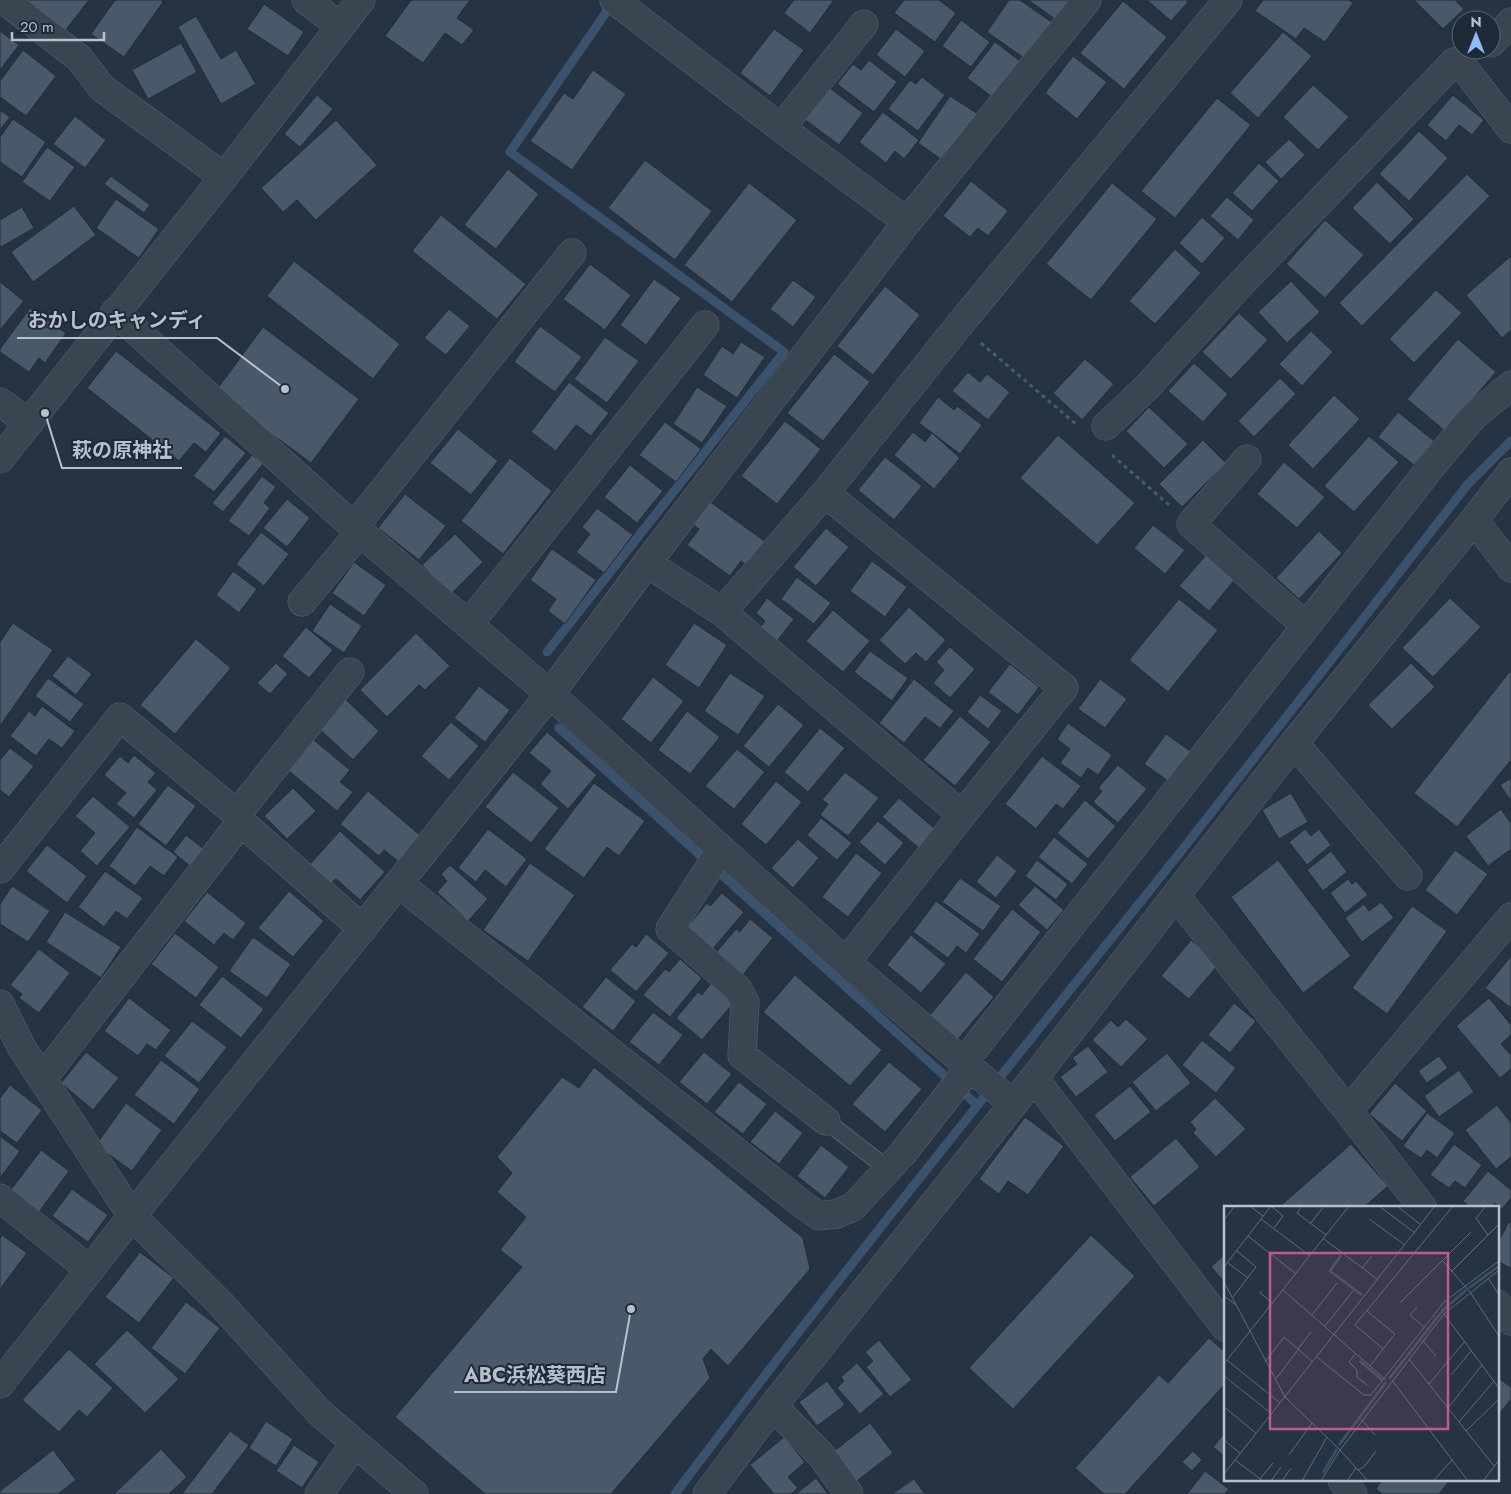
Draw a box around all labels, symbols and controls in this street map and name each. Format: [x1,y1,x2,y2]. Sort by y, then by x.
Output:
scale bar [12,10,105,42]
north arrow [1451,10,1501,60]
text: N [1470,12,1482,32]
text: 20 m [20,16,54,38]
callout: おかしのキャンディ [17,303,217,338]
text: おかしのキャンディ [28,306,206,335]
callout: 萩の原神社 [62,433,182,468]
text: 萩の原神社 [72,436,172,465]
inset map [1224,1206,1498,1482]
callout: ABC浜松葵西店 [454,1357,616,1392]
text: ABC浜松葵西店 [463,1361,606,1390]

